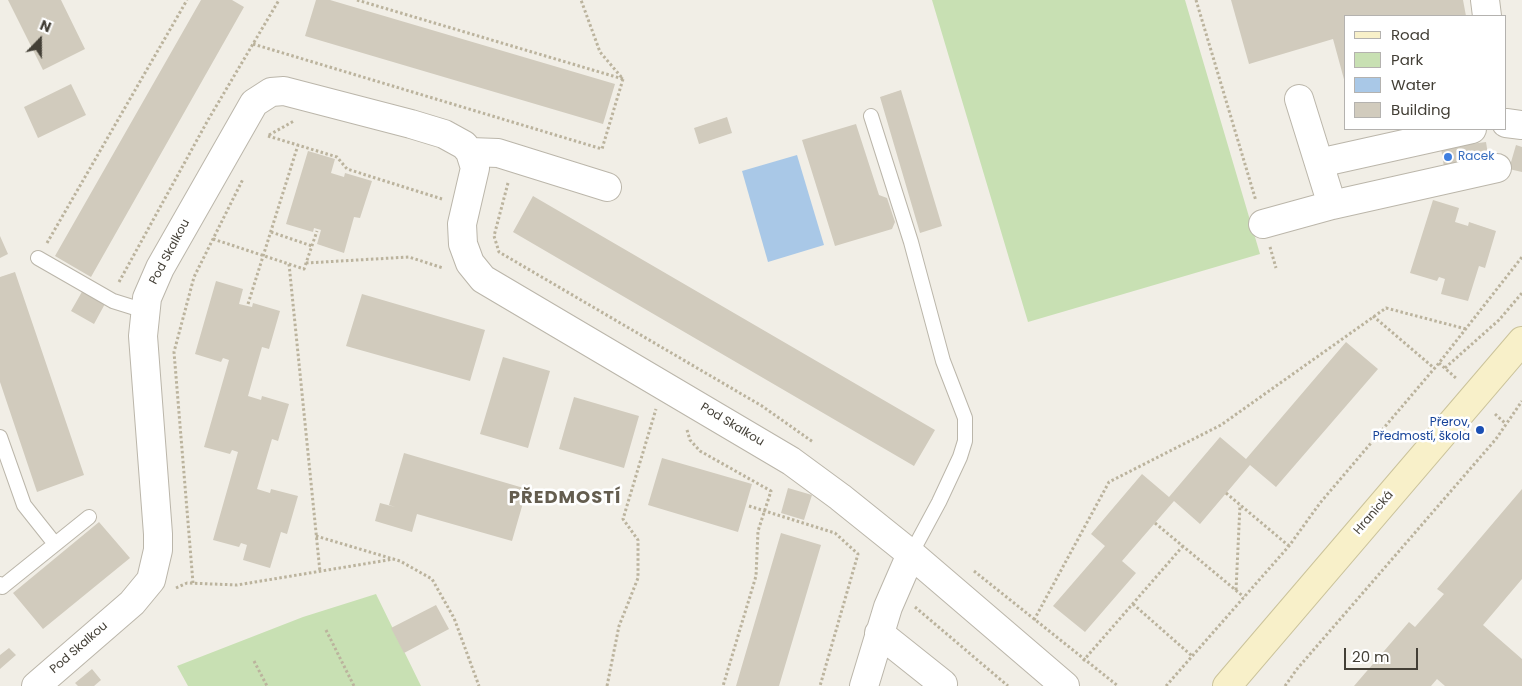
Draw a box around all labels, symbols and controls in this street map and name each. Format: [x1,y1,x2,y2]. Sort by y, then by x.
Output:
north arrow [15,15,65,65]
text: N [37,15,54,37]
legend [1344,15,1507,130]
text: Road [1391,24,1430,45]
text: Park [1391,49,1423,70]
text: Water [1391,74,1436,95]
text: Building [1391,99,1451,120]
place label: Racek [1458,150,1494,164]
marker: Racek [1442,151,1454,163]
street label: Pod Skalkou [147,217,193,287]
street label: Pod Skalkou [698,400,766,450]
place label: Přerov, Předmostí, škola [1373,416,1470,444]
marker: Přerov, Předmostí, škola [1474,424,1486,436]
district label: PŘEDMOSTÍ [508,487,622,509]
street label: Hranická [1351,488,1397,538]
street label: Pod Skalkou [47,619,111,677]
scale bar [1347,638,1421,670]
text: 20 m [1352,646,1390,667]

